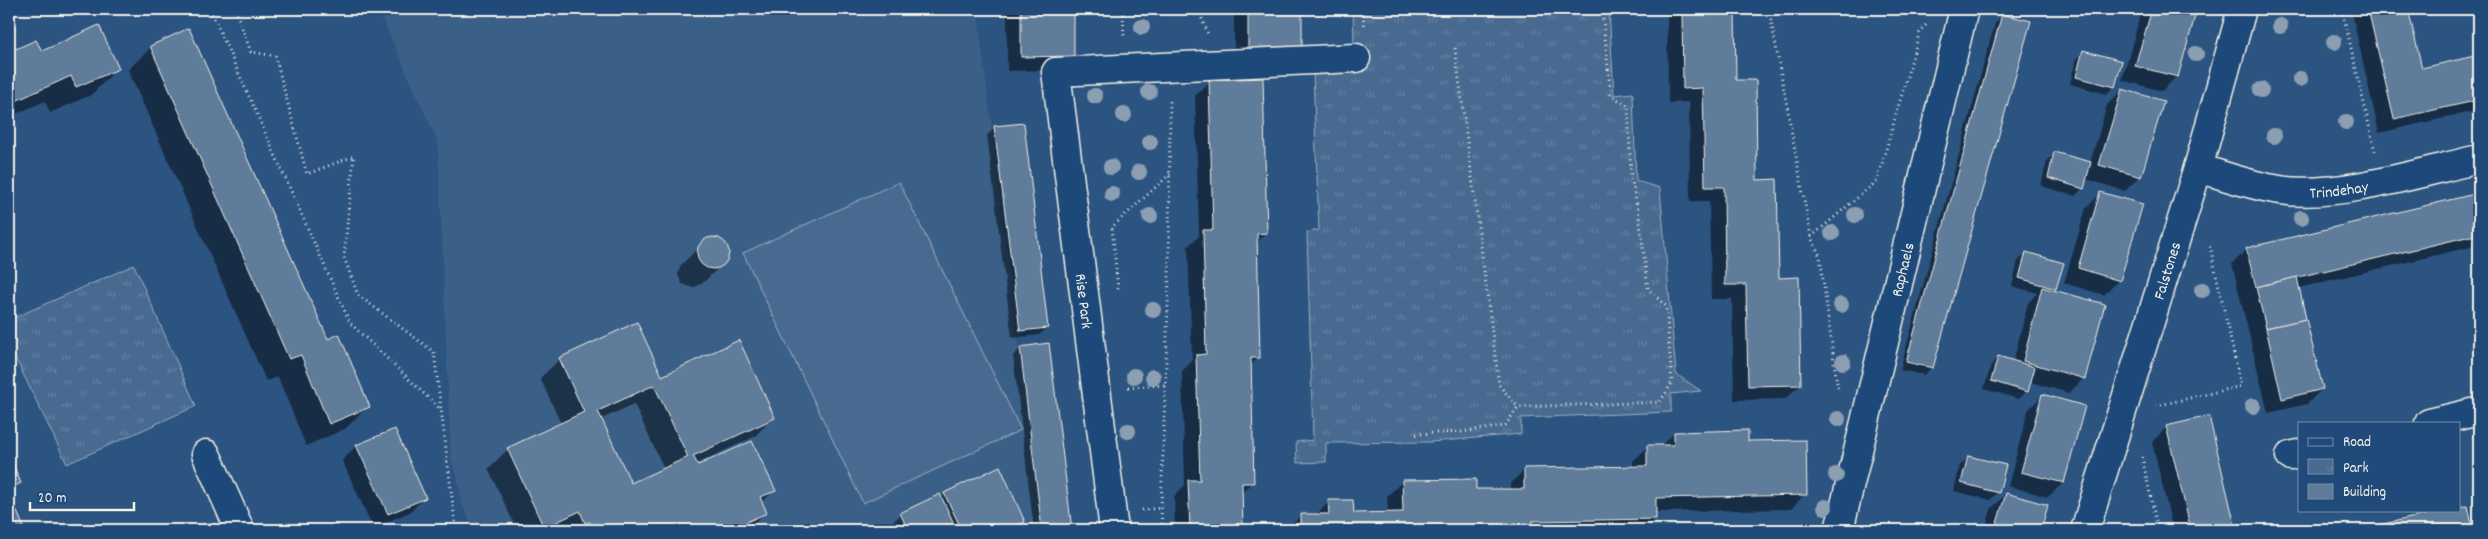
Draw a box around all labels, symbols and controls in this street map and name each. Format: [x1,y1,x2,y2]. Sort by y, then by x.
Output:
street label: Trindehay [2309,176,2371,206]
street label: Falstones [2149,239,2188,303]
street label: Raphaels [1886,240,1922,299]
street label: Rise Park [1068,272,1097,330]
legend [2298,422,2460,512]
text: Road [2343,432,2371,454]
text: Park [2343,458,2369,480]
scale bar [30,479,134,511]
text: Building [2343,482,2386,504]
text: 20 m [38,488,66,510]

